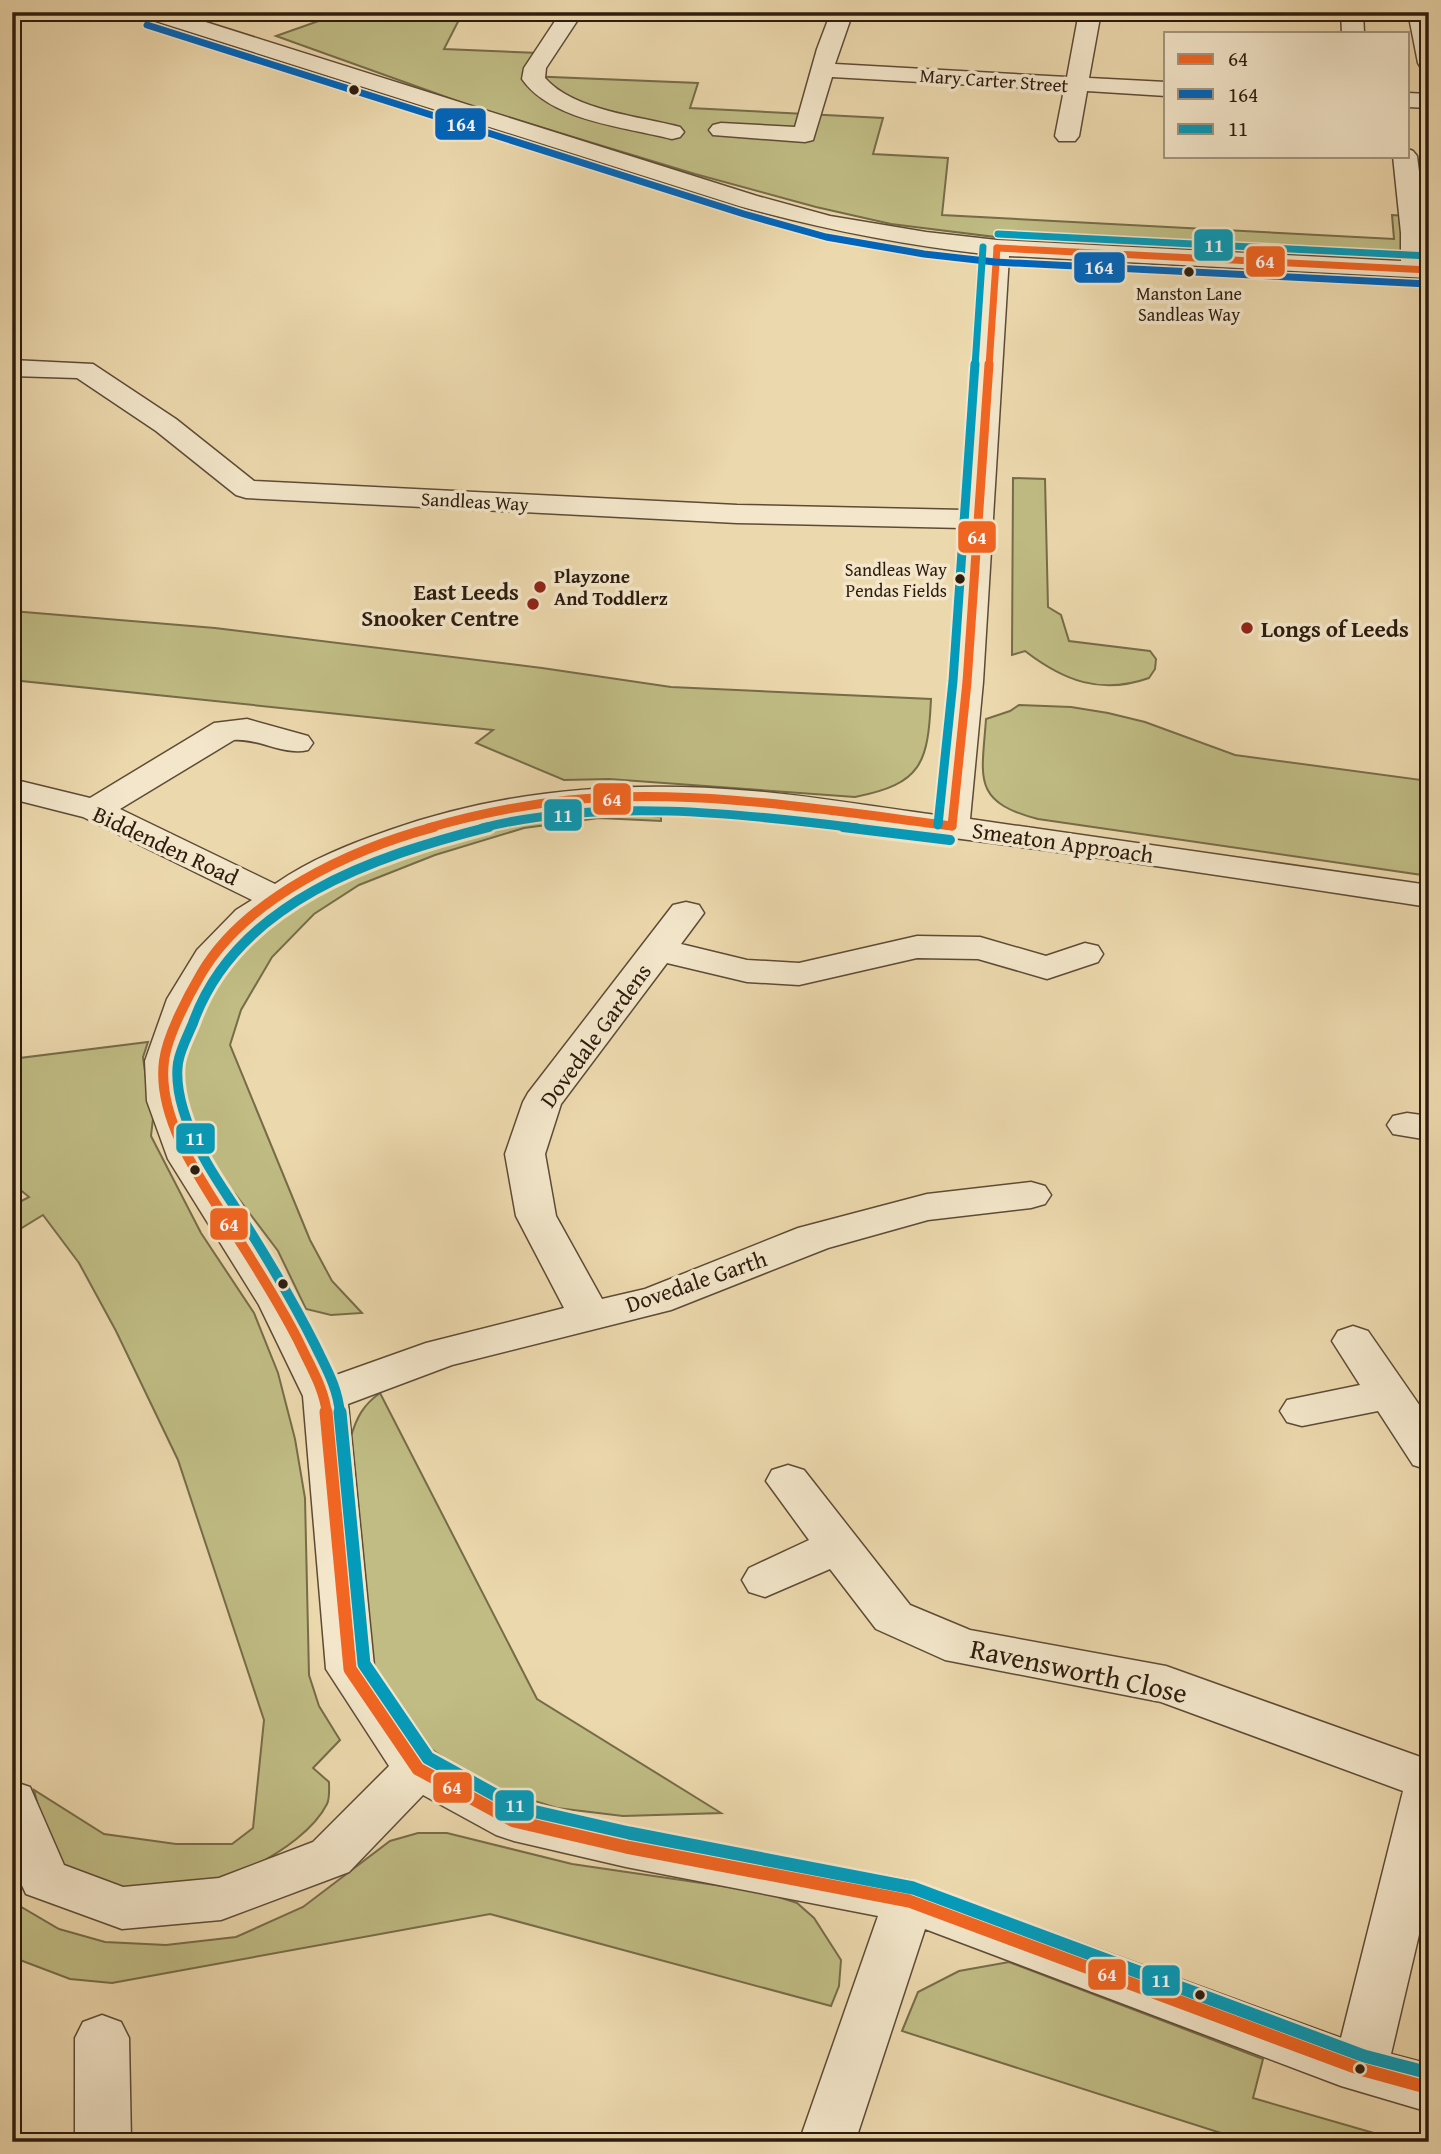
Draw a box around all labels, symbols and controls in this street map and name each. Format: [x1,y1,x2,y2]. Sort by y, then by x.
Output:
legend [1164,32,1410,158]
text: 64 [1228,43,1248,74]
street label: Mary Carter Street [919,61,1070,99]
text: 164 [1228,79,1258,110]
unlabelled marker [347,83,361,97]
line badge: 164 [434,107,487,141]
text: 164 [446,110,476,138]
text: 11 [1228,113,1248,144]
line badge: 11 [1193,228,1234,262]
text: 11 [1204,231,1224,259]
line badge: 64 [1245,245,1286,278]
text: 64 [1255,247,1275,275]
line badge: 164 [1073,251,1126,284]
text: 164 [1084,253,1114,281]
marker: Manston Lane Sandleas Way [1182,265,1196,279]
place label: Manston Lane Sandleas Way [1136,280,1242,328]
street label: Sandleas Way [420,484,530,518]
line badge: 64 [957,520,997,554]
text: 64 [967,523,987,551]
place label: Sandleas Way Pendas Fields [845,556,947,604]
place label: Playzone And Toddlerz [554,562,668,612]
marker: Sandleas Way Pendas Fields [953,572,967,586]
place label: East Leeds Snooker Centre [361,575,519,634]
marker: Playzone And Toddlerz [532,579,548,595]
marker: East Leeds Snooker Centre [525,596,541,612]
place label: Longs of Leeds [1261,612,1409,645]
marker: Longs of Leeds [1239,620,1255,636]
line badge: 64 [592,782,632,816]
text: 64 [602,785,622,813]
street label: Biddenden Road [88,797,245,893]
line badge: 11 [543,798,583,832]
text: 11 [553,801,573,829]
street label: Smeaton Approach [970,813,1156,871]
street label: Dovedale Gardens [531,956,659,1114]
line badge: 11 [175,1122,216,1155]
text: 11 [185,1124,205,1152]
unlabelled marker [188,1163,202,1177]
line badge: 64 [209,1207,249,1241]
text: 64 [219,1210,239,1238]
street label: Dovedale Garth [621,1241,771,1321]
unlabelled marker [276,1277,290,1291]
street label: Ravensworth Close [967,1627,1191,1713]
line badge: 64 [432,1771,473,1804]
text: 64 [442,1773,462,1801]
line badge: 11 [494,1789,535,1822]
text: 11 [505,1791,525,1819]
line badge: 64 [1087,1958,1127,1991]
text: 64 [1097,1960,1117,1988]
line badge: 11 [1141,1964,1181,1997]
text: 11 [1151,1966,1171,1994]
unlabelled marker [1193,1988,1207,2002]
unlabelled marker [1353,2062,1367,2076]

